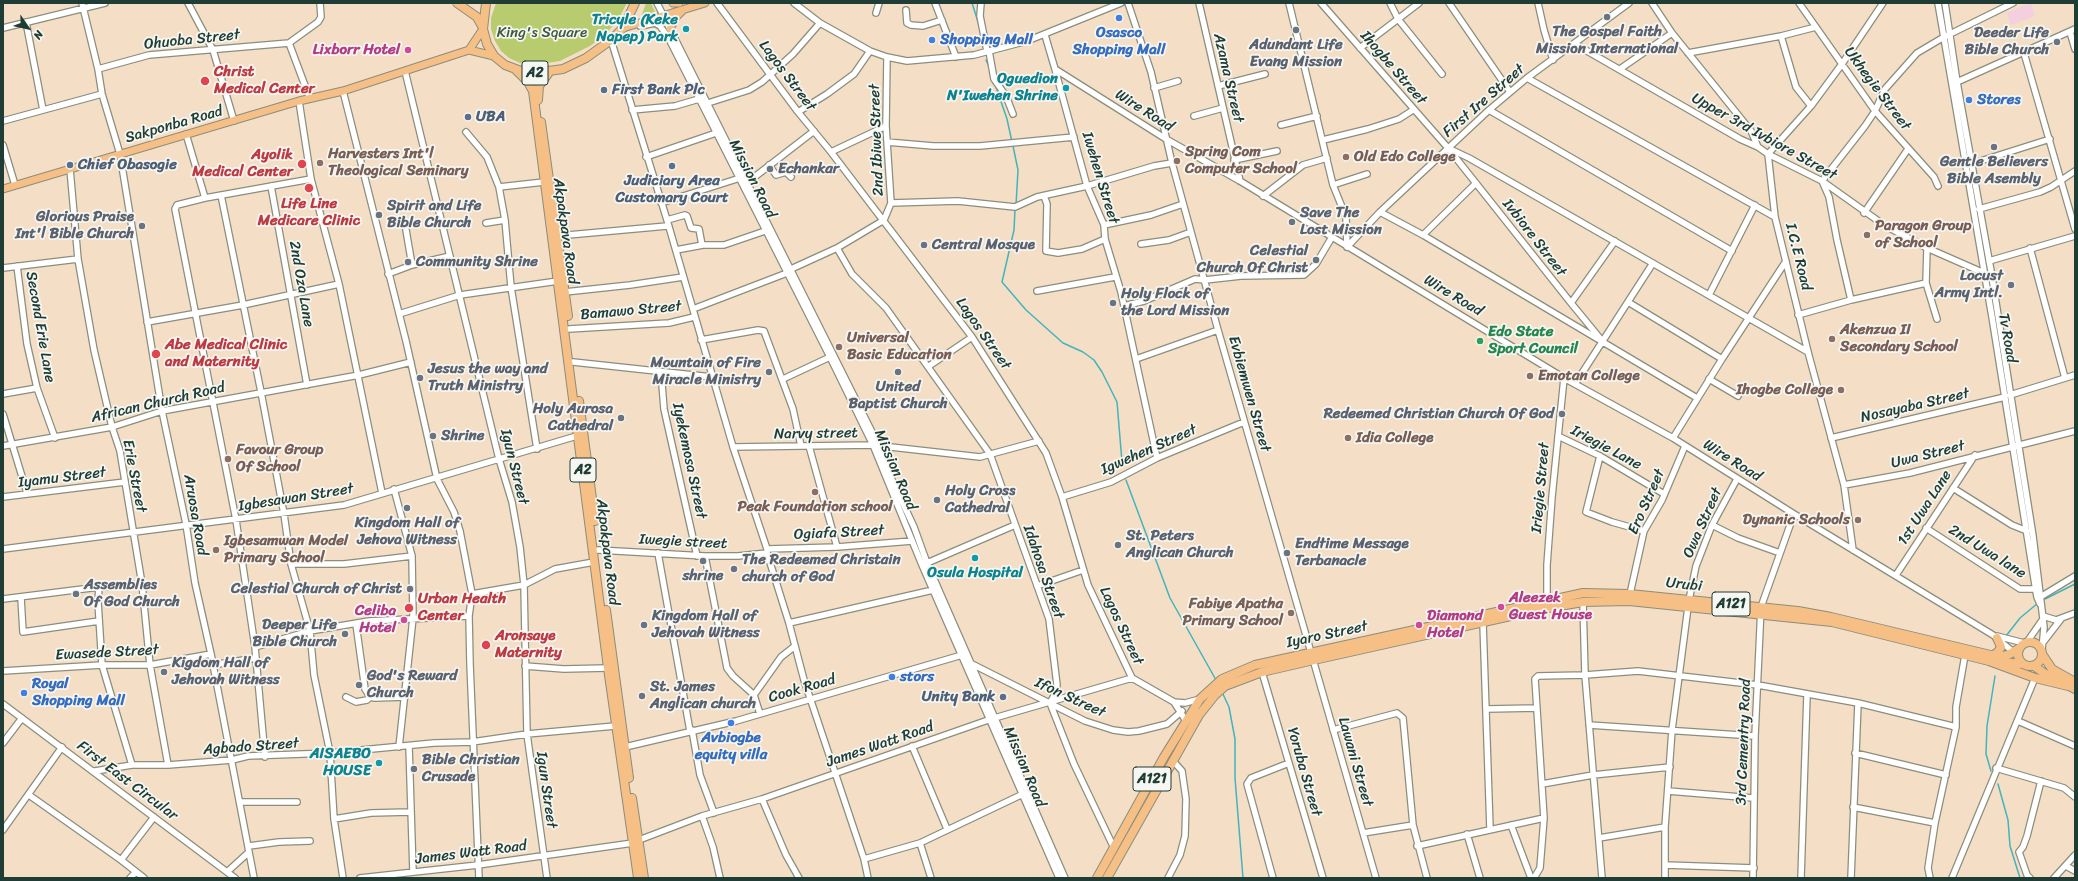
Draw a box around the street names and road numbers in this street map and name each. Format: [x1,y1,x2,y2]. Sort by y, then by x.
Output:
street label: Ohuoba Street [143,26,241,54]
street label: Ihogbe Street [1356,27,1430,109]
street label: Azama Street [1209,32,1247,124]
street label: Lagos Street [755,37,819,115]
street label: Ukhegie Street [1840,44,1914,134]
road number: A2 [522,61,548,85]
street label: First Ire Street [1439,61,1529,141]
street label: 2nd Ibiwe Street [866,84,888,196]
street label: Wire Road [1111,86,1177,136]
street label: Upper 3rd Ivbiore Street [1688,90,1840,184]
street label: Sakponba Road [123,103,225,147]
street label: Iwehen Street [1077,130,1123,226]
street label: Mission Road [724,137,780,221]
street label: Akpakpava Road [549,177,581,285]
street label: Ivbiore Street [1498,196,1570,280]
street label: I.C.E Road [1781,221,1815,293]
street label: 2nd Oza Lane [285,240,317,328]
street label: Second Erie Lane [21,270,59,384]
street label: Wire Road [1420,271,1486,321]
street label: Lagos Street [952,294,1014,374]
street label: Bamawo Street [580,298,682,324]
street label: Tv Road [1994,312,2020,364]
street label: Evbiemwen Street [1224,334,1274,454]
street label: African Church Road [89,379,227,427]
street label: Nosayaba Street [1859,385,1971,427]
street label: Iyekemosa Street [668,401,710,521]
street label: Igwehen Street [1098,421,1200,479]
street label: Iriegie Lane [1568,422,1644,474]
street label: Narvy street [774,424,858,444]
street label: Igun Street [496,427,532,507]
street label: Mission Road [870,427,920,513]
street label: Wire Road [1699,436,1765,486]
street label: Uwa Street [1889,437,1967,473]
street label: Erie Street [118,438,150,514]
street label: Iriegie Street [1528,442,1554,534]
road number: A2 [570,458,596,482]
street label: Iyamu Street [17,464,107,492]
street label: Ero Street [1625,467,1669,537]
street label: 1st Uwa Lane [1894,467,1956,549]
street label: Aruosa Road [179,473,211,557]
street label: Igbesawan Street [237,480,355,516]
street label: Owa Street [1680,485,1726,561]
street label: Akpakpava Road [592,498,622,606]
street label: 2nd Uwa lane [1945,521,2029,583]
street label: Ogiafa Street [793,522,885,544]
street label: Idahosa Street [1019,523,1067,621]
street label: Iwegie street [638,531,728,553]
street label: Urubi [1665,574,1703,596]
street label: Lagos Street [1095,584,1147,668]
road number: A121 [1712,592,1750,616]
street label: Iyaro Street [1285,618,1369,652]
street label: Ewasede Street [55,641,159,665]
street label: Cook Road [767,671,837,707]
street label: Ifon Street [1032,674,1108,722]
street label: 3rd Cementry Road [1733,678,1755,806]
street label: Lawani Street [1334,715,1376,809]
street label: James Watt Road [824,718,936,772]
street label: Mission Road [999,724,1049,810]
street label: Yoruba Street [1283,726,1325,818]
street label: Agbado Street [203,735,299,759]
street label: First East Circular [73,737,181,825]
street label: Igun Street [532,751,560,829]
road number: A121 [1133,767,1171,791]
street label: James Watt Road [414,837,528,869]

